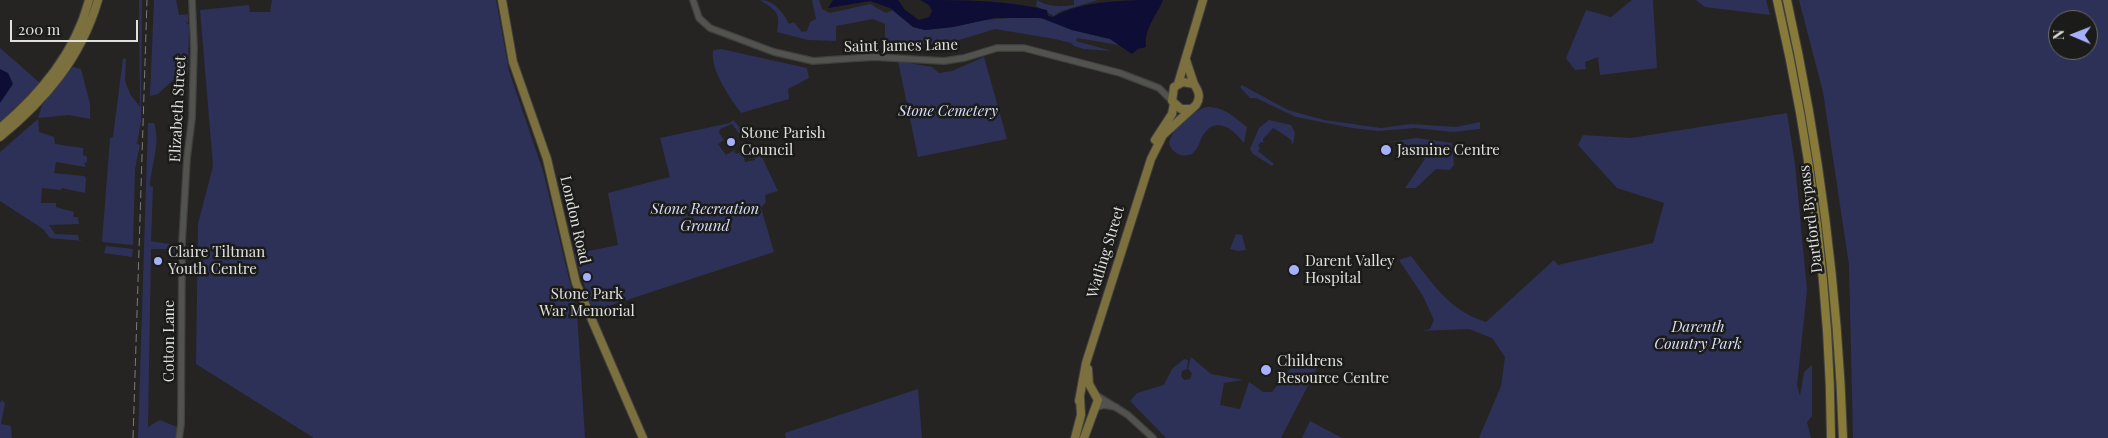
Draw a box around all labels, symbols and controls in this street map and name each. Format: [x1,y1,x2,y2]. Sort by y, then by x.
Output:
scale bar [12,10,140,42]
north arrow [2048,10,2098,60]
text: 200 m [18,19,60,39]
text: N [2049,30,2068,40]
street label: Saint James Lane [844,36,958,56]
street label: Elizabeth Street [166,55,190,163]
park label: Stone Cemetery [898,102,998,120]
place label: Stone Parish Council [741,124,826,159]
marker: Stone Parish Council [725,136,737,148]
place label: Jasmine Centre [1397,141,1500,159]
marker: Jasmine Centre [1379,143,1393,157]
street label: Dartford Bypass [1795,164,1827,274]
street label: London Road [556,174,594,266]
park label: Stone Recreation Ground [651,200,759,235]
street label: Watling Street [1084,204,1128,300]
place label: Claire Tiltman Youth Centre [168,243,265,278]
place label: Darent Valley Hospital [1305,252,1395,287]
marker: Claire Tiltman Youth Centre [152,255,164,267]
marker: Darent Valley Hospital [1287,263,1301,277]
marker: Stone Park War Memorial [581,271,593,283]
place label: Stone Park War Memorial [539,285,635,320]
street label: Cotton Lane [160,300,178,382]
park label: Darenth Country Park [1654,318,1742,353]
place label: Childrens Resource Centre [1277,352,1389,387]
marker: Childrens Resource Centre [1259,363,1273,377]

